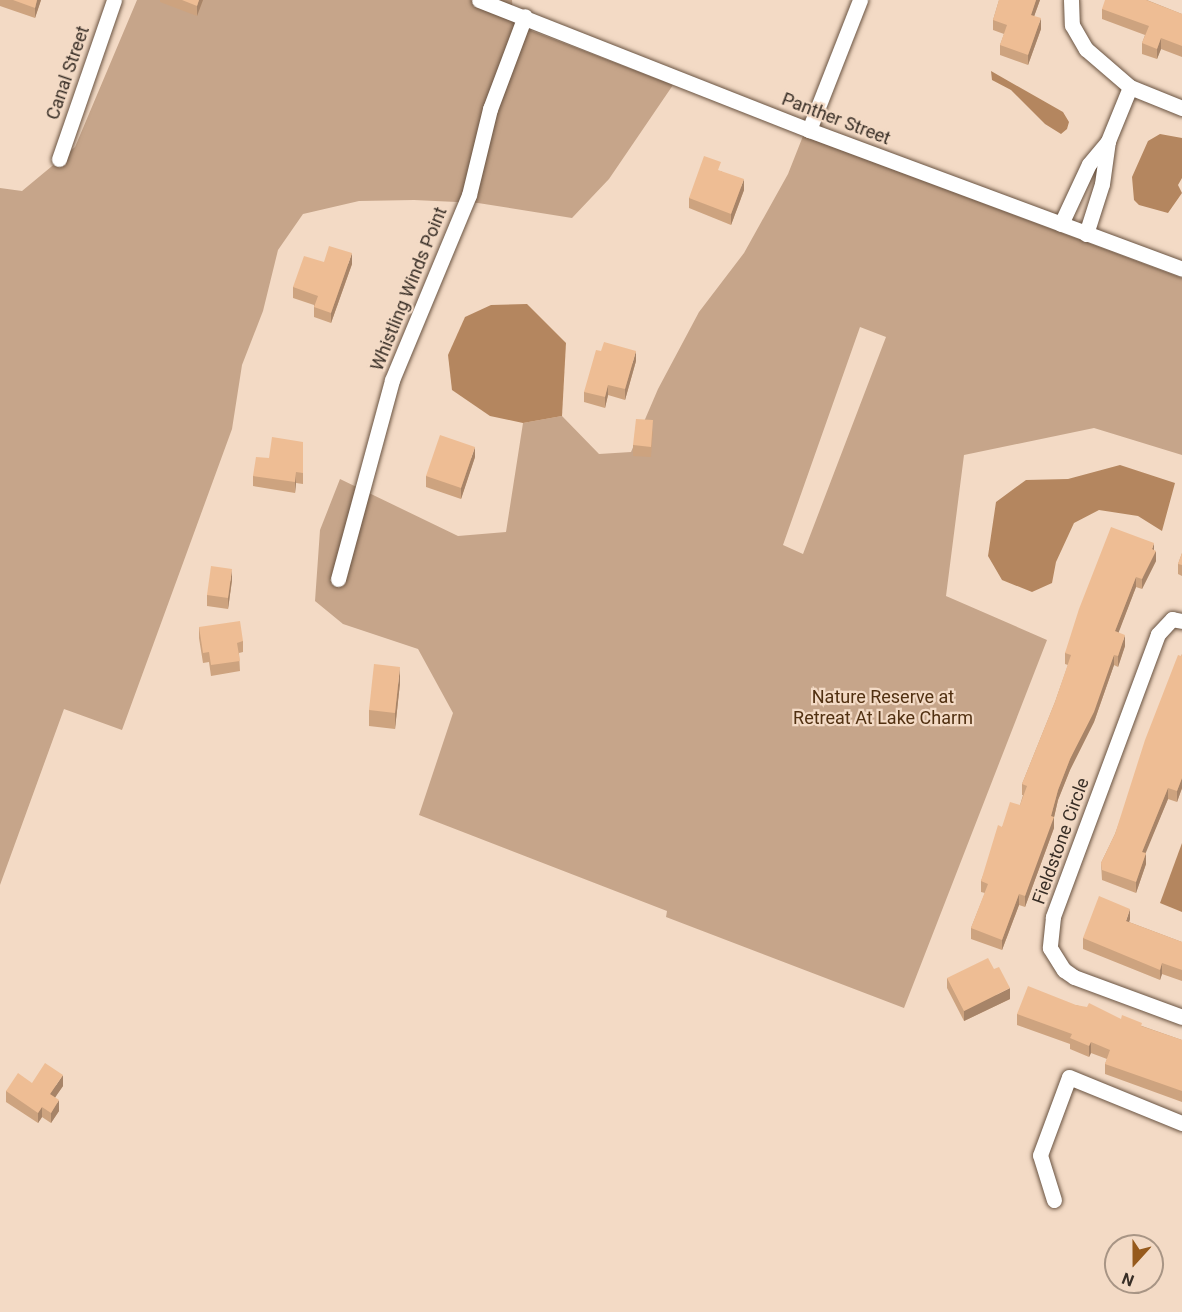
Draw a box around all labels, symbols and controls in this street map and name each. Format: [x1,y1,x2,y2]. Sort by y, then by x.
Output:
street label: Canal Street [42,23,94,123]
street label: Panther Street [779,88,893,150]
street label: Whistling Winds Point [366,204,452,374]
park label: Nature Reserve at Retreat At Lake Charm [793,687,973,730]
street label: Fieldstone Circle [1028,775,1094,907]
north arrow [1104,1234,1164,1294]
text: N [1119,1269,1137,1290]

